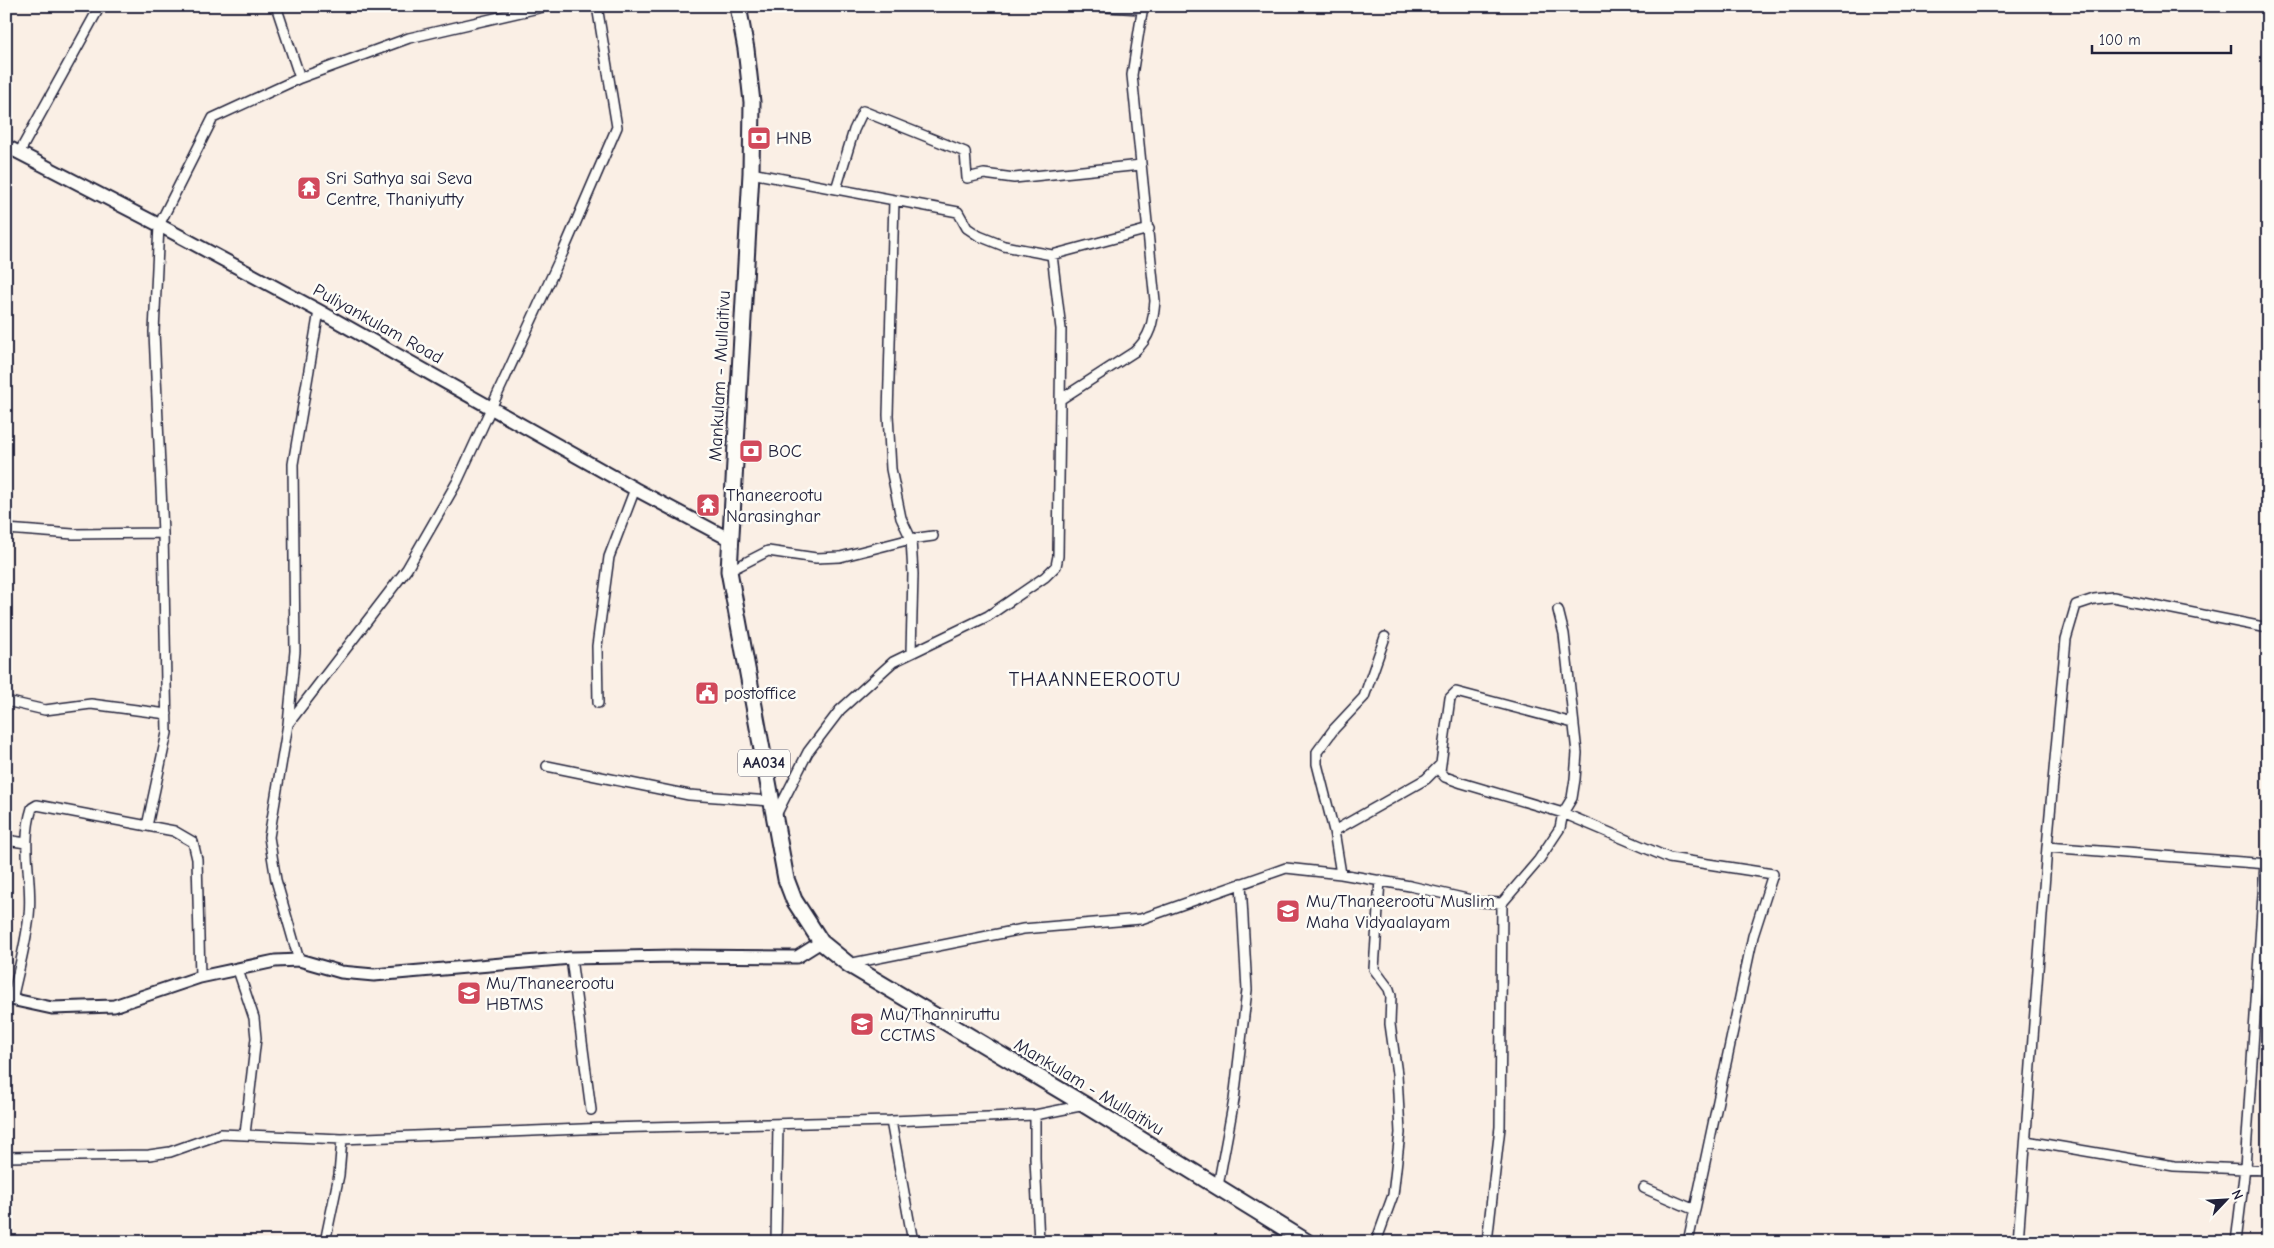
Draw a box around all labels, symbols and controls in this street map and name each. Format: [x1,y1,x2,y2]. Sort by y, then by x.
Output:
scale bar [2092,22,2230,54]
text: 100 m [2099,31,2141,49]
bank icon: HNB [746,125,772,151]
place label: HNB [776,128,812,149]
place label: Sri Sathya sai Seva Centre, Thaniyutty [326,168,473,210]
temple icon: Sri Sathya sai Seva Centre, Thaniyutty [296,175,322,201]
street label: Puliyankulam Road [309,280,447,368]
street label: Mankulam - Mullaitivu [705,290,735,462]
bank icon: BOC [738,438,764,464]
place label: BOC [768,441,802,462]
place label: Thaneerootu Narasinghar [726,485,822,527]
temple icon: Thaneerootu Narasinghar [695,492,721,518]
district label: THAANNEEROOTU [1009,668,1181,691]
public building icon: postoffice [694,680,720,706]
place label: postoffice [724,683,796,704]
road number: AA034 [738,750,790,776]
place label: Mu/Thaneerootu Muslim Maha Vidyaalayam [1306,891,1495,933]
school or university icon: Mu/Thaneerootu Muslim Maha Vidyaalayam [1275,898,1301,924]
place label: Mu/Thaneerootu HBTMS [486,973,614,1015]
school or university icon: Mu/Thaneerootu HBTMS [456,980,482,1006]
place label: Mu/Thanniruttu CCTMS [880,1004,1000,1046]
school or university icon: Mu/Thanniruttu CCTMS [849,1011,875,1037]
street label: Mankulam - Mullaitivu [1010,1034,1168,1140]
north arrow [2202,1176,2252,1226]
text: N [2228,1187,2247,1202]

